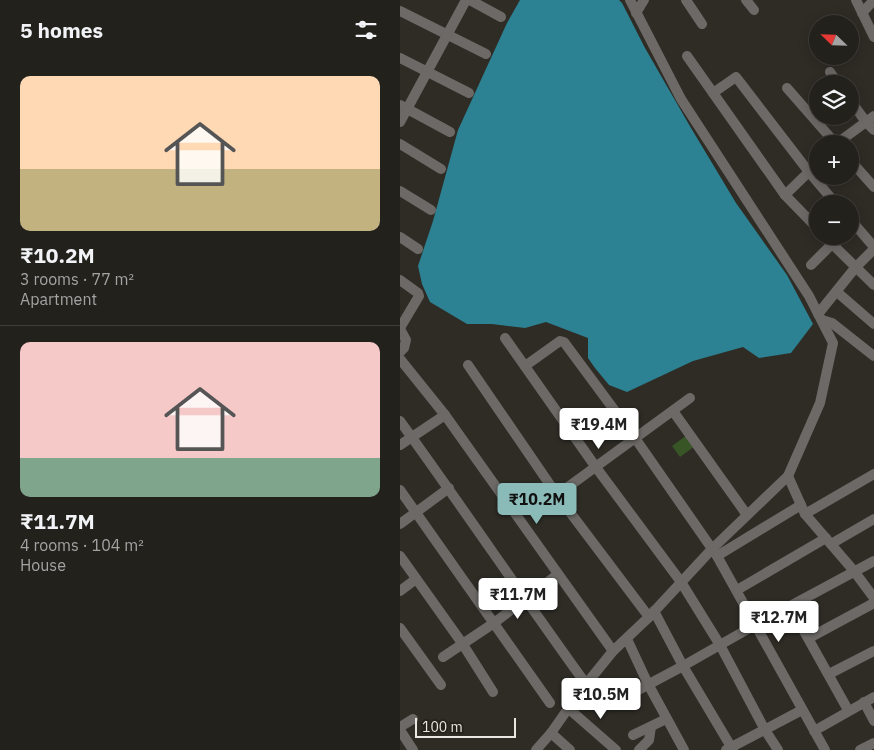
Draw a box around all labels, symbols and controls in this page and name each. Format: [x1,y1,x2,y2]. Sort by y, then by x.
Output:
north arrow [809,15,859,65]
map controls [809,15,859,245]
text: 5 homes [20,16,103,44]
icon: filters [352,16,380,44]
button: layers [809,75,859,125]
icon: home [155,109,245,199]
button: + [809,135,859,185]
button: − [809,195,859,245]
text: ₹10.2M [20,241,95,269]
text: 3 rooms · 77 m² [20,269,134,289]
text: Apartment [20,289,97,309]
icon: home [155,374,245,464]
pin: ₹19.4M [558,408,640,450]
text: ₹19.4M [571,414,627,434]
pin: ₹10.2M [496,482,578,525]
text: ₹10.2M [509,489,565,509]
text: ₹11.7M [20,507,95,535]
text: 4 rooms · 104 m² [20,535,144,555]
text: House [20,555,66,575]
pin: ₹11.7M [477,578,559,620]
text: ₹11.7M [490,584,546,604]
pin: ₹12.7M [738,600,820,643]
text: ₹12.7M [751,607,807,627]
pin: ₹10.5M [560,678,642,720]
text: ₹10.5M [573,684,629,704]
scale bar [415,715,516,738]
text: 100 m [422,718,463,736]

